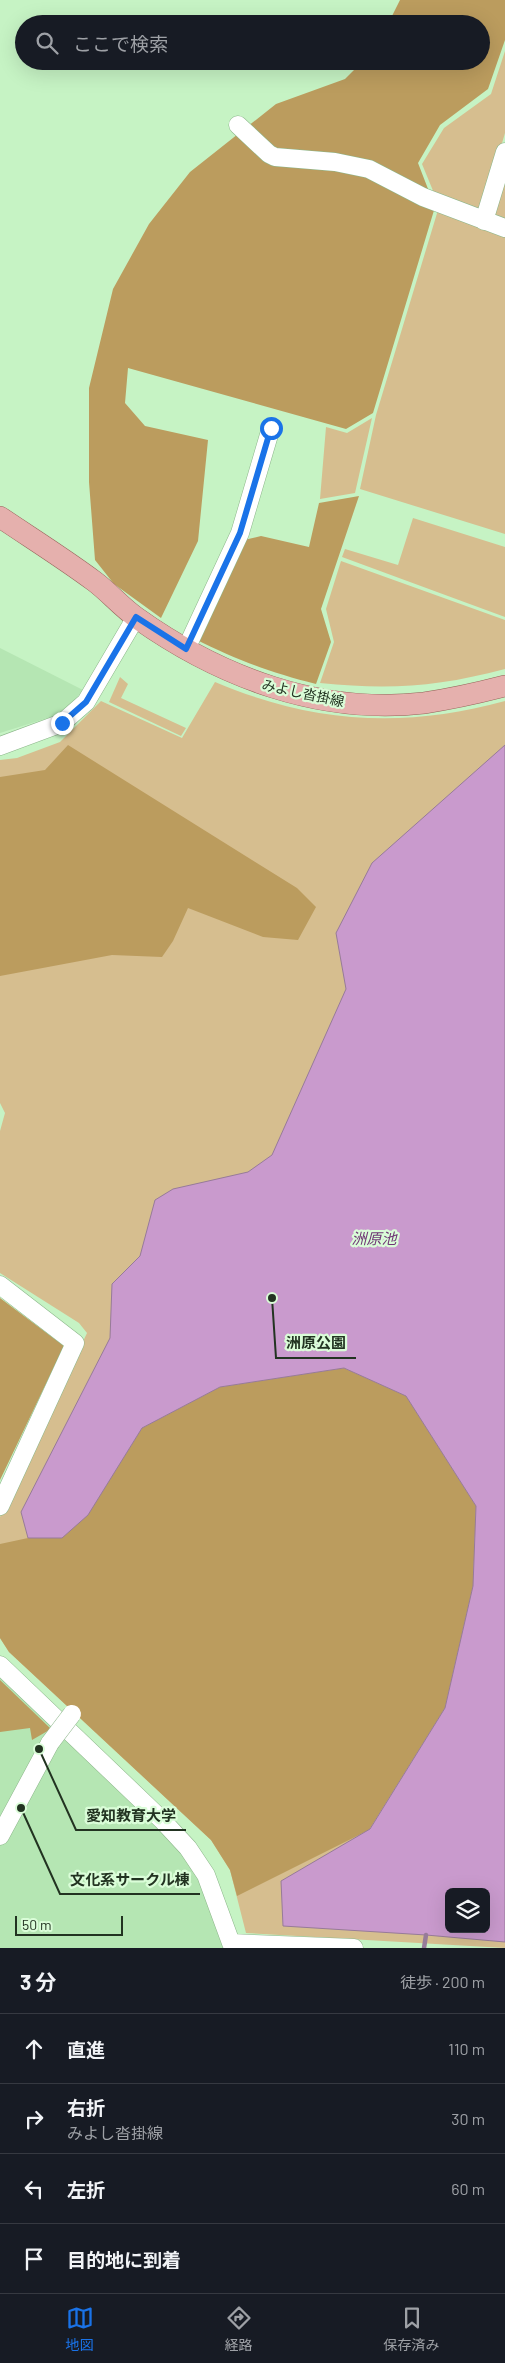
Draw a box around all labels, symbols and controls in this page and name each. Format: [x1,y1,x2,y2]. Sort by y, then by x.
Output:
search box [15,15,490,70]
icon: search [33,29,61,57]
text: ここで検索 [73,32,168,55]
route start [260,417,283,440]
street label: みよし沓掛線 [260,675,346,710]
route end [51,712,74,735]
water label: 洲原池 [351,1229,398,1247]
callout: 洲原公園 [276,1328,356,1358]
text: 洲原公園 [286,1333,346,1351]
callout: 愛知教育大学 [76,1800,186,1830]
text: 愛知教育大学 [86,1806,176,1824]
callout: 文化系サークル棟 [60,1864,200,1894]
text: 文化系サークル棟 [70,1870,190,1888]
map controls [445,1888,490,1933]
button: layers [445,1888,490,1933]
scale bar [15,1913,122,1936]
text: 50 m [22,1916,51,1933]
text: 3 分 [20,1969,57,1994]
text: 徒歩 · 200 m [400,1972,485,1991]
icon: ahead [20,2035,48,2063]
text: 直進 [67,2038,105,2061]
text: 110 m [448,2039,485,2058]
text: 右折 [67,2096,105,2119]
icon: right [20,2105,48,2133]
text: 30 m [451,2109,485,2128]
text: みよし沓掛線 [67,2123,163,2142]
icon: left [20,2175,48,2203]
text: 左折 [67,2178,105,2201]
text: 60 m [451,2179,485,2198]
icon: arrive [20,2245,48,2273]
text: 目的地に到着 [67,2248,181,2271]
tab: 地図 [66,2304,94,2354]
tab: 経路 [225,2304,253,2354]
tab: 保存済み [384,2304,440,2354]

